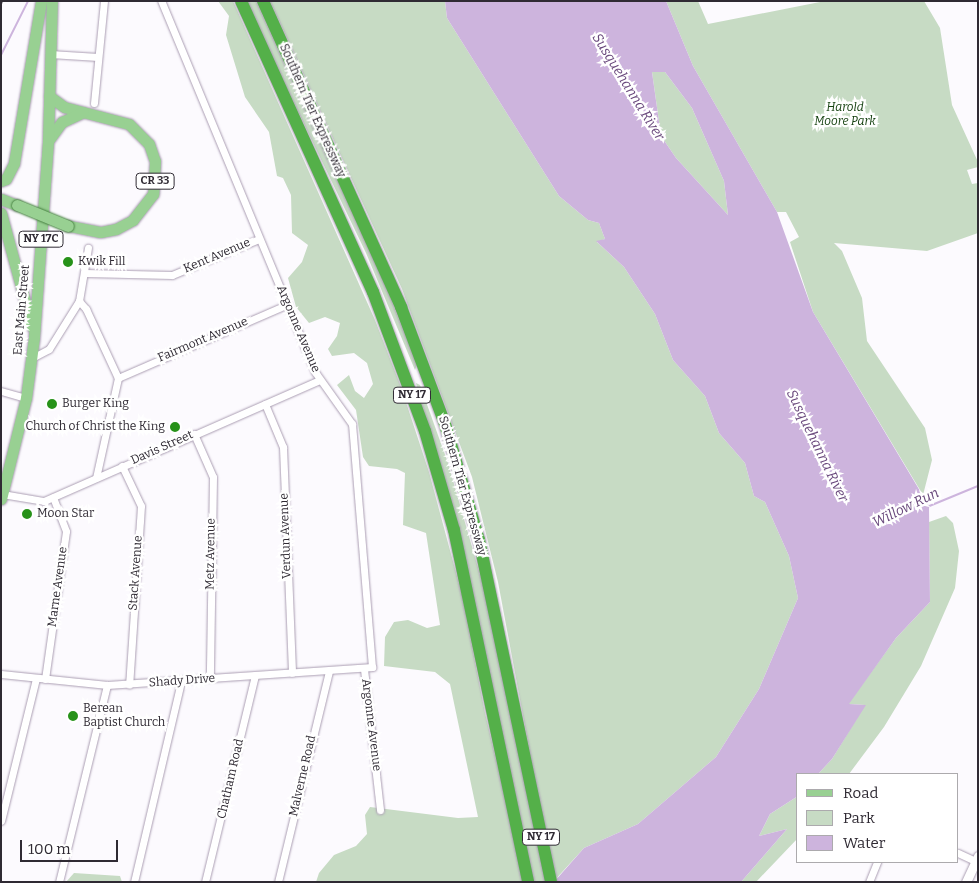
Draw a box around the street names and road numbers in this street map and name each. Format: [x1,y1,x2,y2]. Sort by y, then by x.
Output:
street label: Southern Tier Expressway [276,42,348,180]
road number: CR 33 [135,172,175,190]
road number: NY 17C [18,230,64,248]
street label: Kent Avenue [181,235,253,277]
street label: East Main Street [11,264,33,356]
street label: Argonne Avenue [273,283,323,375]
street label: Fairmont Avenue [156,315,250,365]
road number: NY 17 [392,386,432,404]
street label: Southern Tier Expressway [435,414,489,558]
street label: Davis Street [129,428,195,468]
street label: Verdun Avenue [277,493,295,579]
street label: Metz Avenue [203,518,219,590]
street label: Stack Avenue [126,535,146,611]
street label: Marne Avenue [45,546,71,628]
street label: Shady Drive [148,671,216,691]
street label: Argonne Avenue [358,678,384,772]
street label: Malverne Road [287,734,319,818]
street label: Chatham Road [215,738,247,820]
road number: NY 17 [521,829,561,846]

